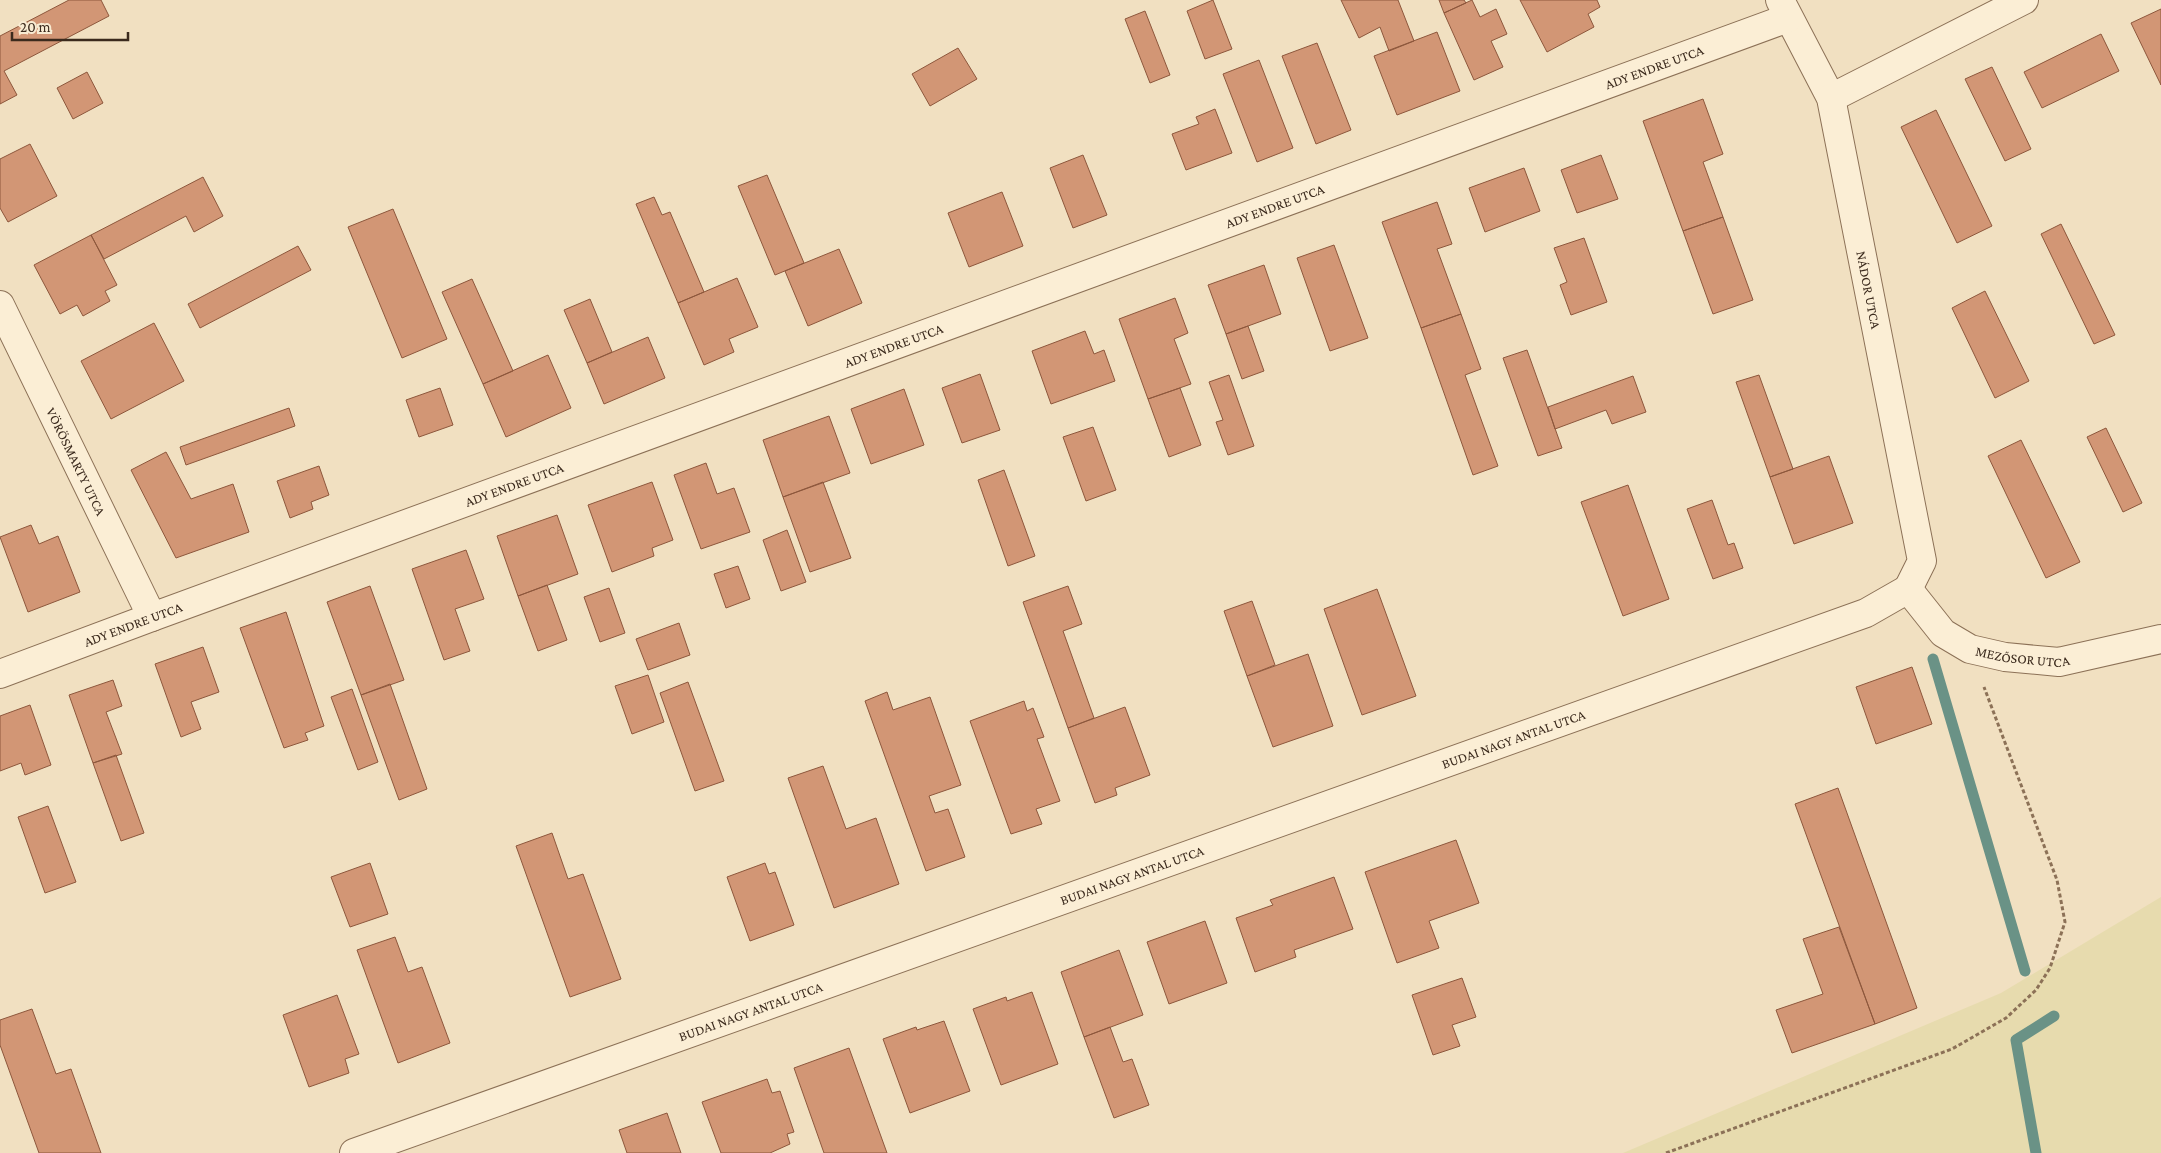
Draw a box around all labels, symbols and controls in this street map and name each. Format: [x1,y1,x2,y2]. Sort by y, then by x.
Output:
scale bar [12,10,129,42]
text: 20 m [20,19,51,35]
street label: ADY ENDRE UTCA [1603,42,1706,92]
street label: ADY ENDRE UTCA [1223,181,1326,231]
street label: NÁDOR UTCA [1853,250,1884,330]
street label: ADY ENDRE UTCA [842,320,945,371]
street label: VÖRÖSMARTY UTCA [43,405,109,518]
street label: ADY ENDRE UTCA [463,459,566,510]
street label: ADY ENDRE UTCA [82,599,184,650]
street label: MEZŐSOR UTCA [1974,643,2071,670]
street label: BUDAI NAGY ANTAL UTCA [1439,706,1587,772]
street label: BUDAI NAGY ANTAL UTCA [1058,842,1206,908]
street label: BUDAI NAGY ANTAL UTCA [677,978,824,1044]

